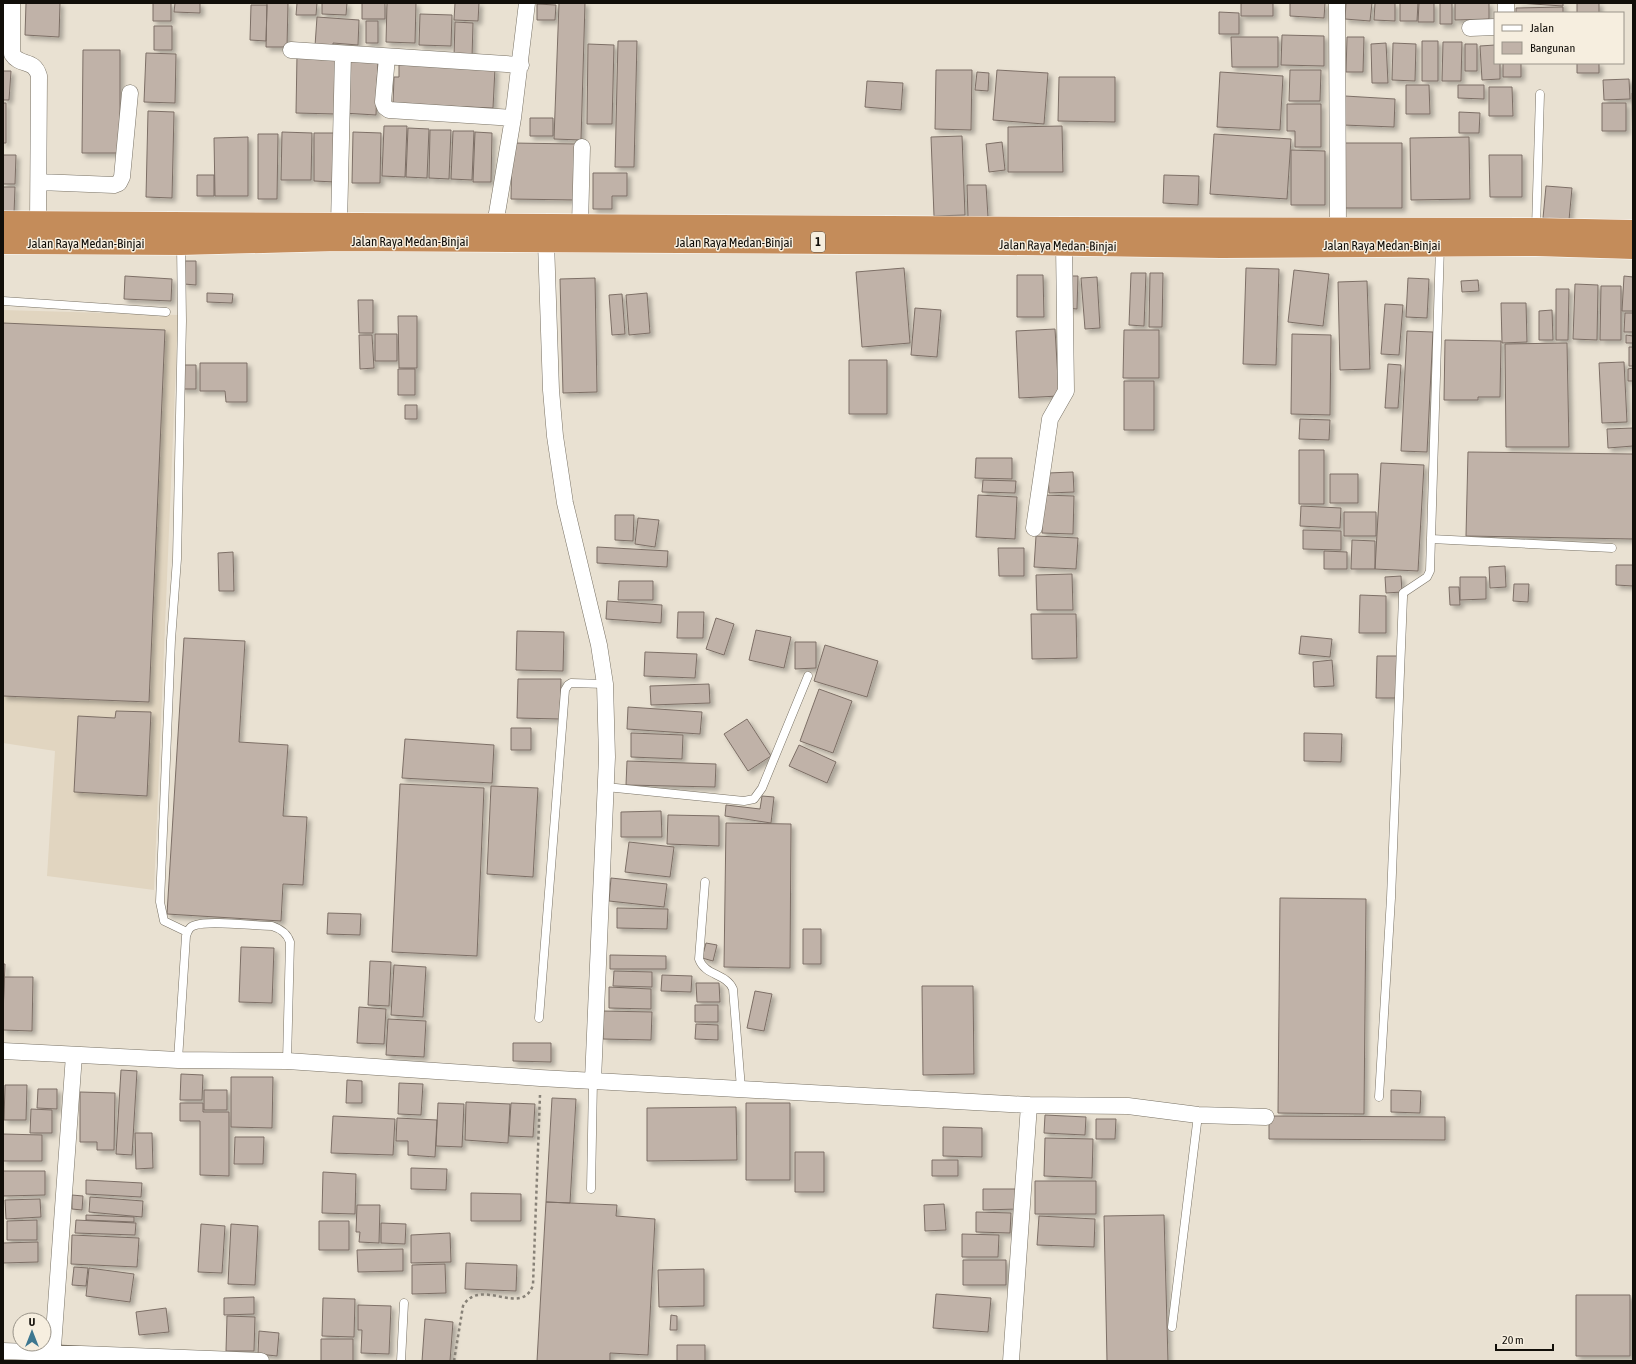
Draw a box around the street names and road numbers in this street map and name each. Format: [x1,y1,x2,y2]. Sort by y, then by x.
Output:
road number: 1 [811,232,825,252]
street label: Jalan Raya Medan-Binjai [351,234,469,249]
street label: Jalan Raya Medan-Binjai [675,235,793,250]
street label: Jalan Raya Medan-Binjai [27,236,145,251]
street label: Jalan Raya Medan-Binjai [999,237,1117,254]
street label: Jalan Raya Medan-Binjai [1323,238,1441,253]

